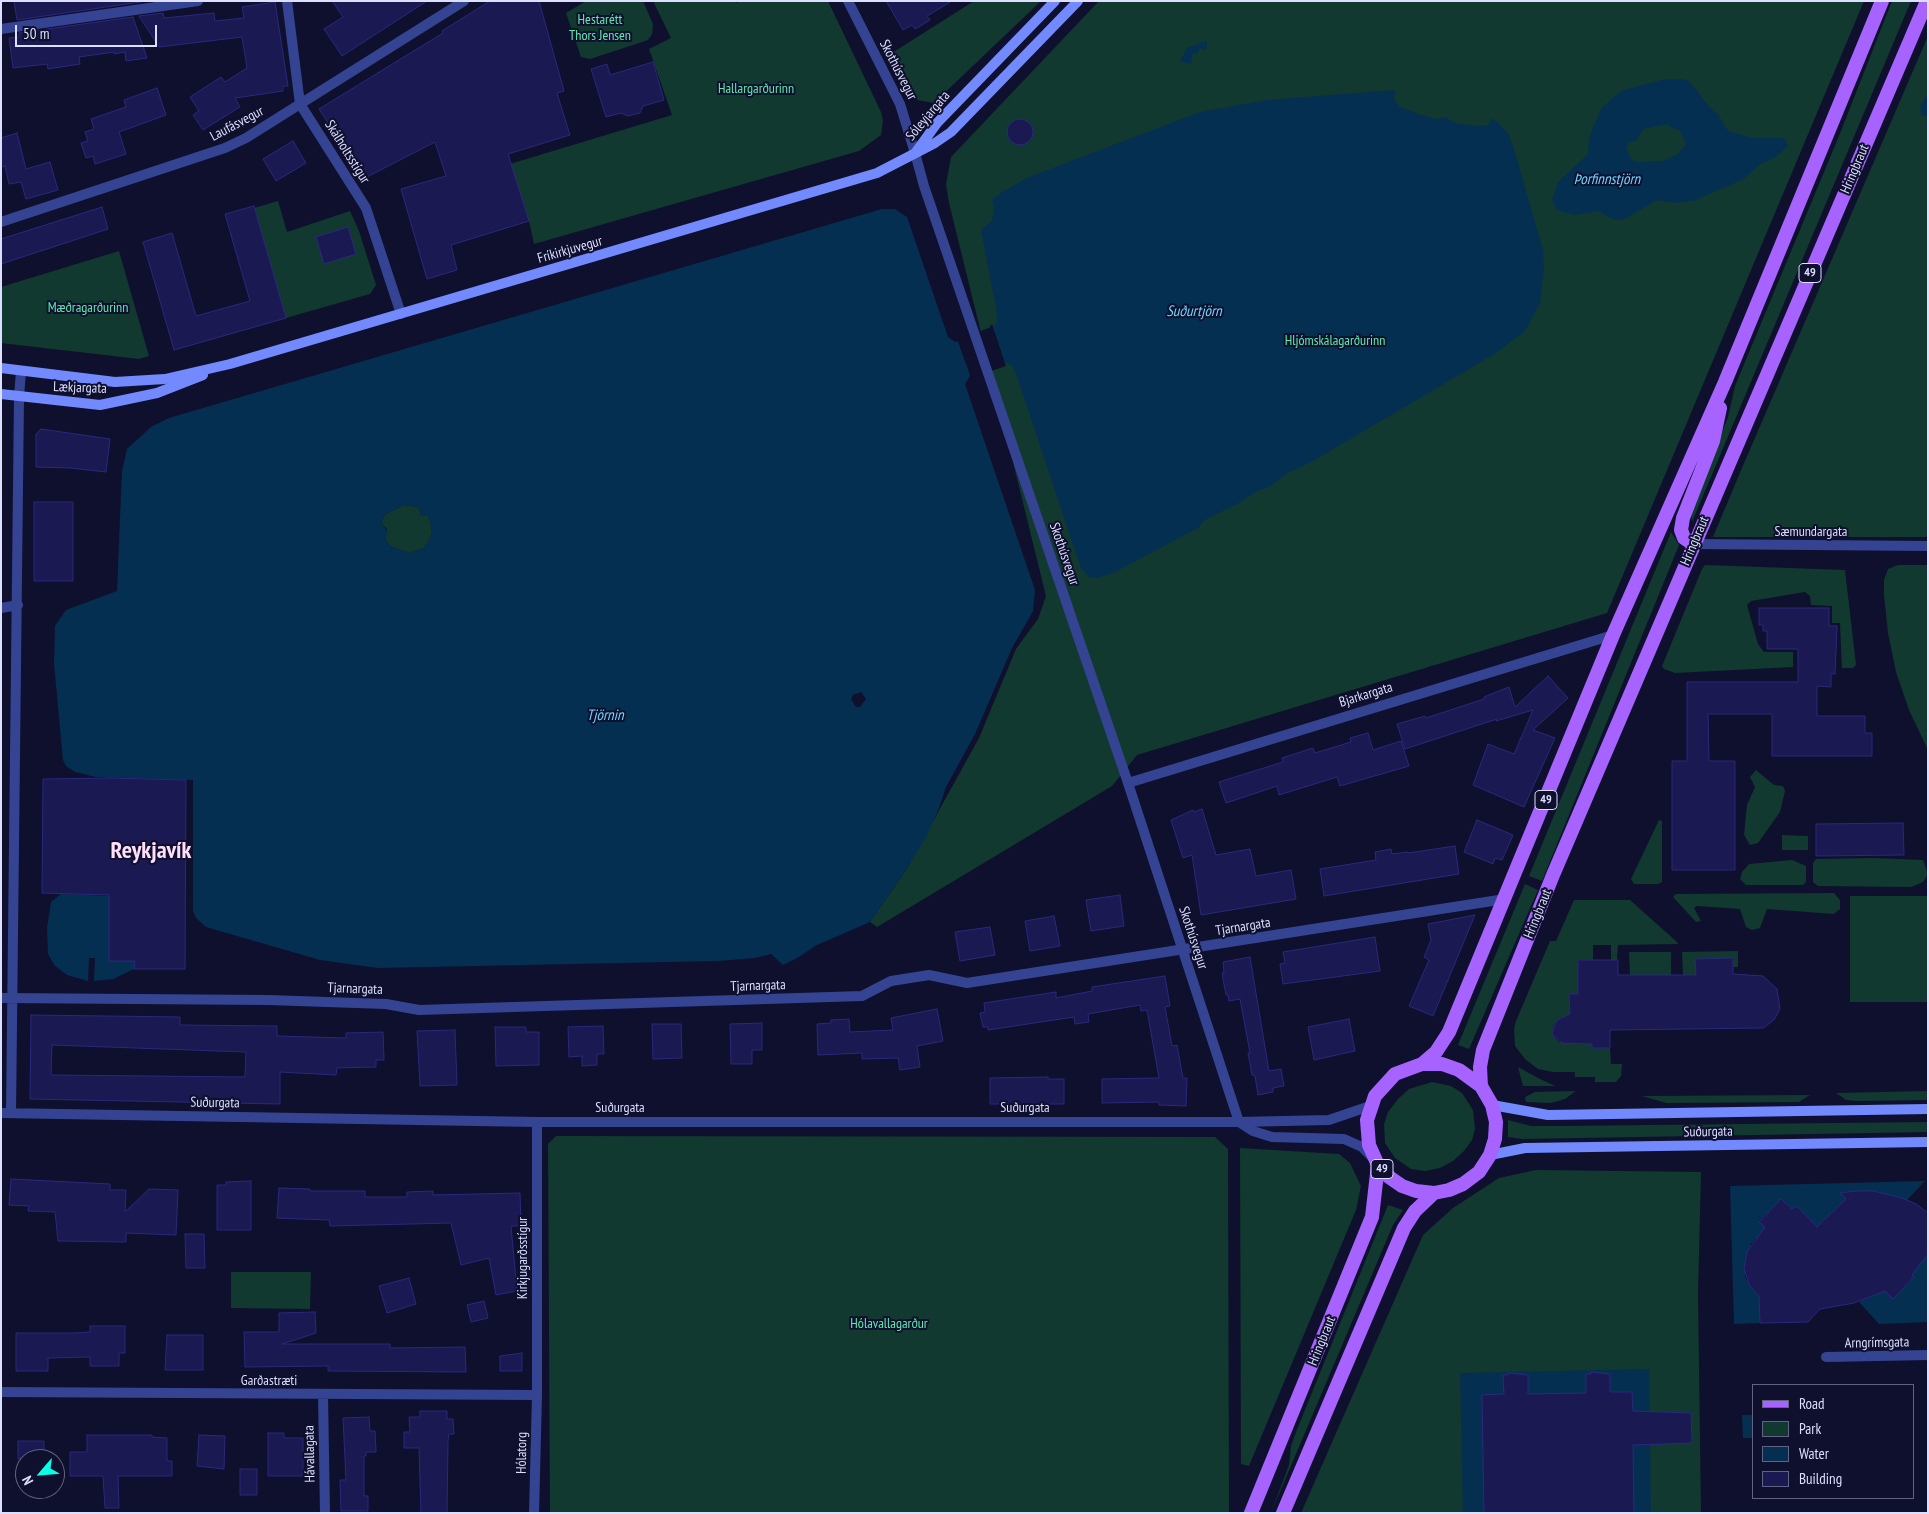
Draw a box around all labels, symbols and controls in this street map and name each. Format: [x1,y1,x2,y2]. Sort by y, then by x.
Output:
park label: Hestarétt Thors Jensen [569,12,631,44]
scale bar [18,15,160,47]
text: 50 m [23,24,49,43]
street label: Skothúsvegur [876,37,920,103]
park label: Hallargarðurinn [718,81,794,97]
street label: Sóleyjargata [902,88,954,144]
street label: Laufásvegur [207,103,267,145]
street label: Skálholtsstígur [321,117,373,187]
street label: Hringbraut [1837,142,1873,196]
water label: Þorfinnstjörn [1574,171,1640,189]
street label: Fríkirkjuvegur [536,233,604,267]
road number: 49 [1799,264,1821,282]
park label: Mæðragarðurinn [48,300,128,316]
water label: Suðurtjörn [1166,303,1222,321]
park label: Hljómskálagarðurinn [1285,333,1385,349]
street label: Lækjargata [53,379,107,397]
street label: Hringbraut [1677,514,1713,568]
street label: Skothúsvegur [1045,520,1083,588]
street label: Sæmundargata [1775,524,1847,540]
street label: Bjarkargata [1337,679,1395,711]
water label: Tjörnin [587,707,623,725]
road number: 49 [1535,790,1557,810]
district label: Reykjavík [111,837,191,865]
street label: Hringbraut [1520,887,1556,941]
street label: Skothúsvegur [1175,904,1211,972]
street label: Tjarnargata [1214,914,1272,940]
street label: Tjarnargata [730,977,786,995]
street label: Tjarnargata [327,980,383,998]
street label: Suðurgata [190,1094,240,1112]
street label: Suðurgata [595,1100,645,1116]
street label: Suðurgata [1000,1100,1050,1116]
street label: Suðurgata [1683,1123,1733,1141]
road number: 49 [1371,1160,1393,1178]
street label: Kirkjugarðsstígur [515,1217,531,1299]
street label: Hringbraut [1304,1314,1340,1368]
park label: Hólavallagarður [850,1316,928,1332]
street label: Arngrímsgata [1845,1334,1909,1352]
street label: Garðastræti [241,1373,297,1389]
legend [1752,1384,1914,1499]
text: Road [1799,1394,1825,1413]
text: Park [1799,1419,1821,1438]
street label: Hávallagata [301,1425,319,1483]
street label: Hólatorg [513,1432,531,1474]
text: Water [1799,1444,1829,1463]
north arrow [15,1449,65,1499]
text: Building [1799,1469,1842,1488]
text: N [18,1473,37,1488]

